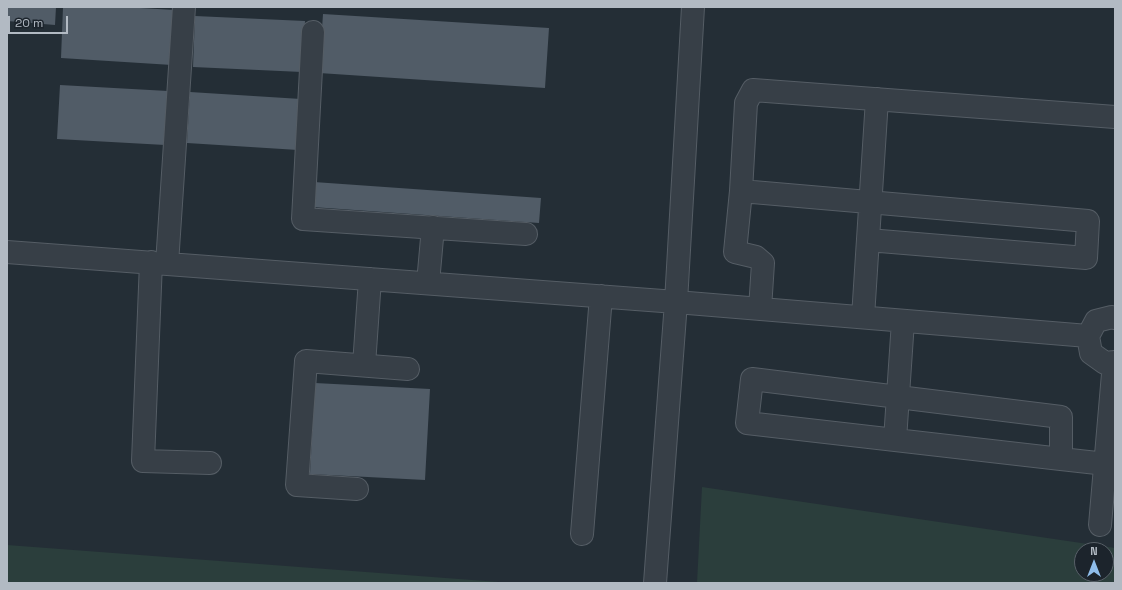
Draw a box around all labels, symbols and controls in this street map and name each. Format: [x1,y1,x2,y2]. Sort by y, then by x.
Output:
scale bar [10,8,70,34]
text: 20 m [15,15,43,31]
north arrow [1074,542,1114,582]
text: N [1090,544,1098,558]

